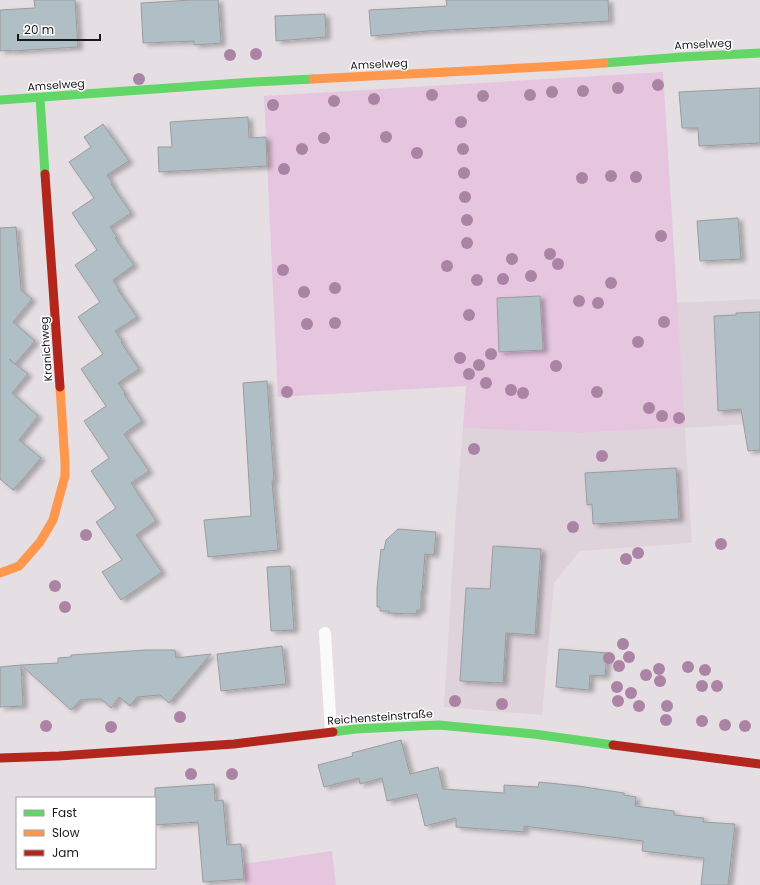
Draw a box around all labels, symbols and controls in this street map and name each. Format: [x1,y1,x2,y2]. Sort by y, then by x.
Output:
scale bar [18,16,100,42]
text: 20 m [24,21,54,38]
street label: Amselweg [674,35,732,53]
street label: Amselweg [350,55,408,73]
street label: Amselweg [27,75,85,95]
street label: Kranichweg [36,316,56,382]
street label: Reichensteinstraße [327,705,433,729]
legend [16,797,156,869]
text: Fast [52,804,77,821]
text: Slow [52,824,80,841]
text: Jam [52,844,79,861]

